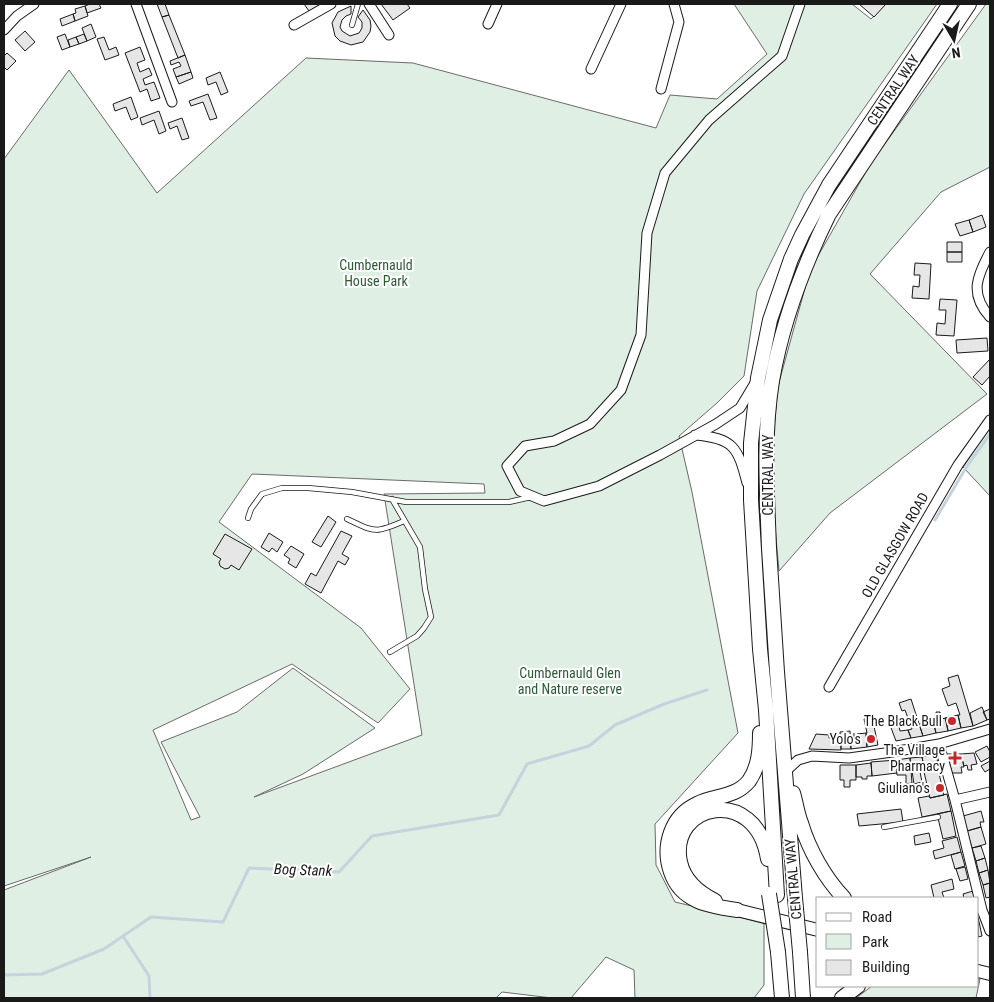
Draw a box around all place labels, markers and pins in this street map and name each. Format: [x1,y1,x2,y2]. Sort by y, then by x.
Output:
place label: The Black Bull [864,713,942,729]
marker: The Black Bull [946,715,958,727]
place label: Yolo's [829,731,861,747]
marker: Yolo's [865,733,877,745]
place label: The Village Pharmacy [884,742,945,774]
marker: The Village Pharmacy [949,752,961,764]
place label: Giuliano's [877,780,930,796]
marker: Giuliano's [934,782,946,794]

